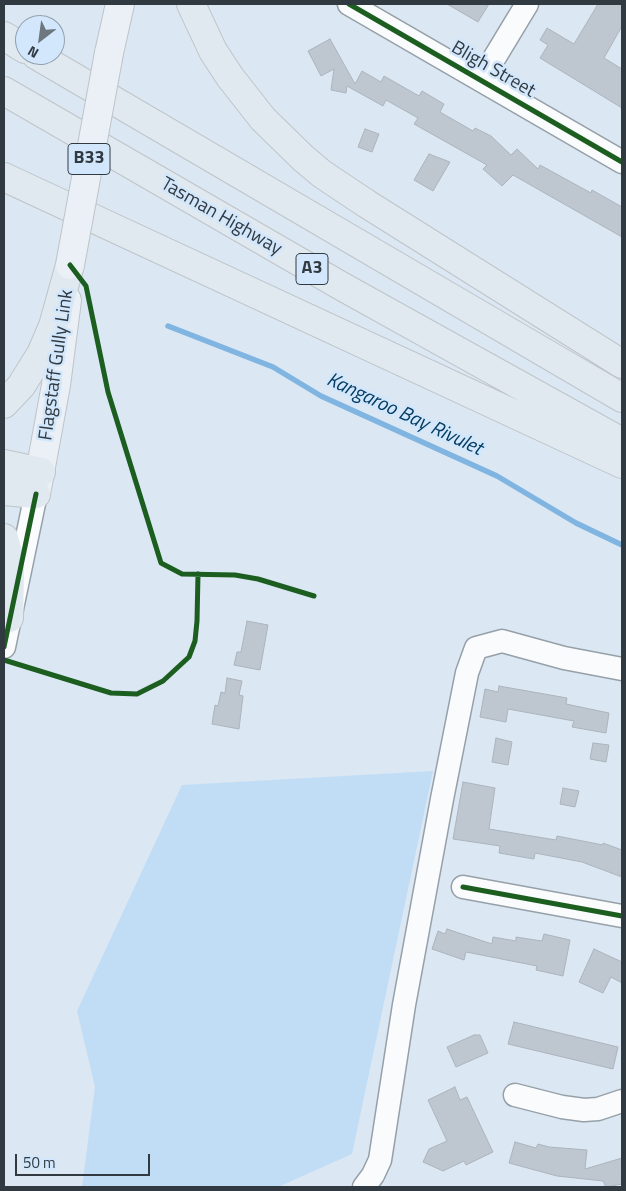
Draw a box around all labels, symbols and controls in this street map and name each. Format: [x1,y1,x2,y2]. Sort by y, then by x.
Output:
north arrow [15,15,65,65]
street label: Bligh Street [447,37,539,103]
text: N [23,41,42,64]
road number: B33 [68,144,110,174]
street label: Tasman Highway [156,173,286,261]
road number: A3 [296,253,328,284]
street label: Flagstaff Gully Link [35,288,79,442]
water label: Kangaroo Bay Rivulet [322,368,486,462]
scale bar [18,1144,152,1176]
text: 50 m [23,1151,56,1174]

